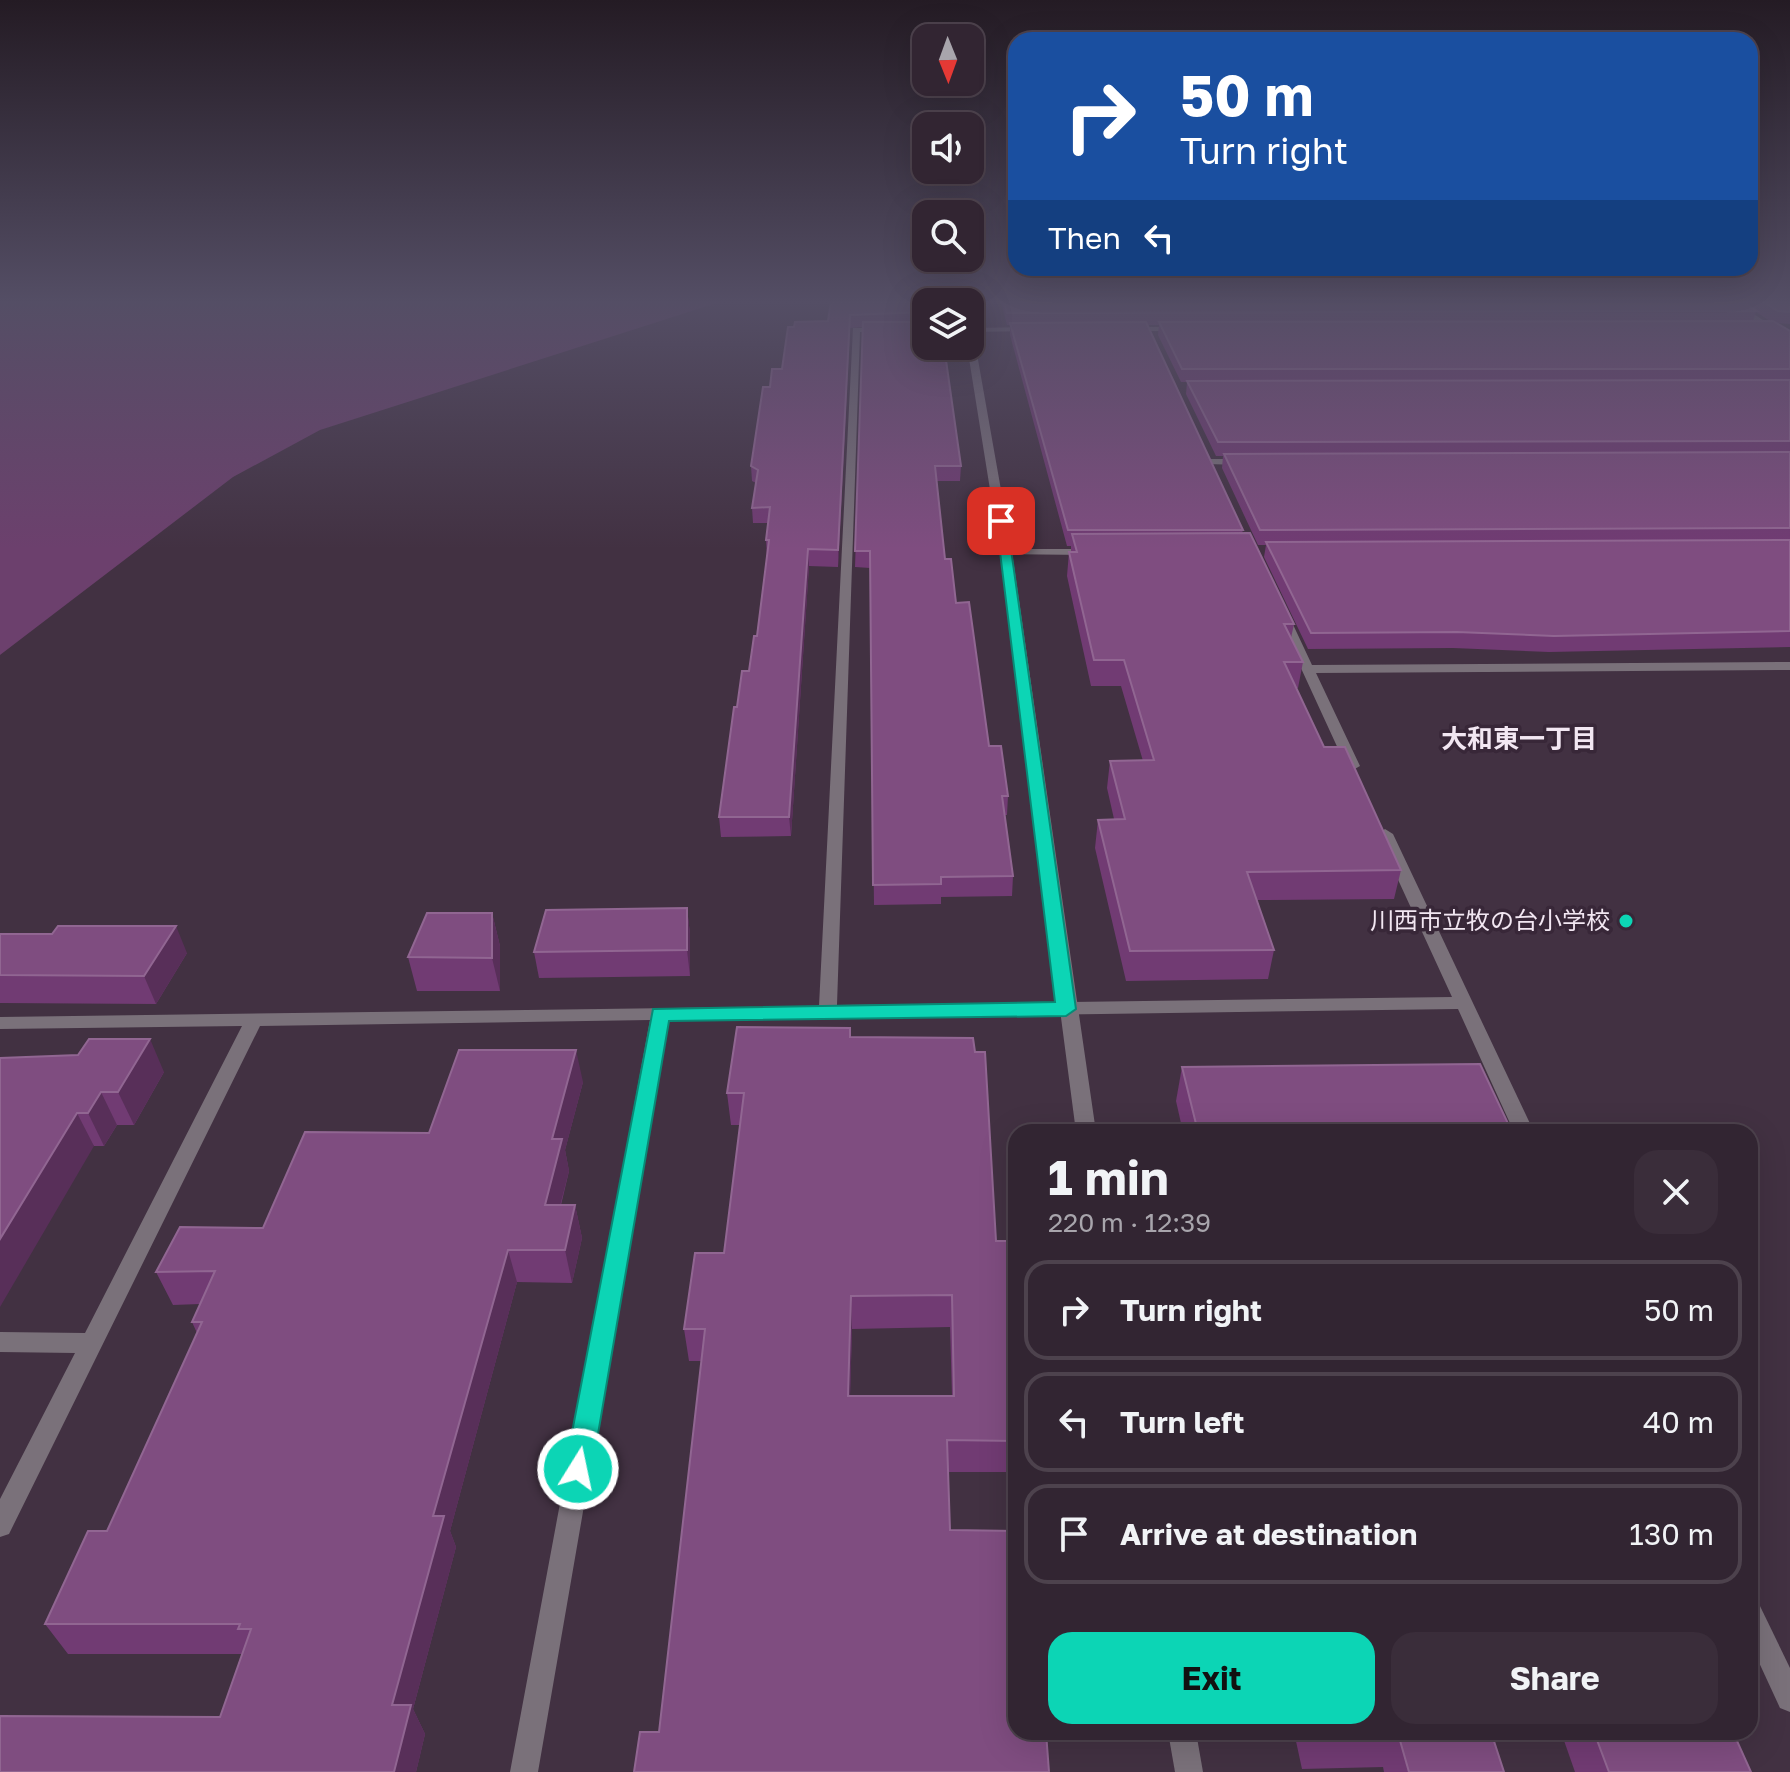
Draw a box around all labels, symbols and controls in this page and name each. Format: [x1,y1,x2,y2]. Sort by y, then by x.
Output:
north arrow [912,24,984,96]
map controls [912,24,984,360]
text: 50 m [1180,61,1314,128]
icon: right [1048,64,1152,168]
button: sound [912,112,984,184]
text: Turn right [1180,129,1348,172]
button: search [912,200,984,272]
icon: left [1137,216,1181,260]
text: Then [1048,220,1121,256]
button: layers [912,288,984,360]
pin [967,487,1035,555]
icon: arrive [979,499,1023,543]
district label: 大和東一丁目 [1441,723,1597,754]
place label: 川西市立牧の台小学校 [1370,905,1610,934]
marker: 川西市立牧の台小学校 [1617,912,1635,930]
text: 1 min [1048,1148,1169,1206]
button: close [1634,1150,1718,1234]
text: 220 m · 12:39 [1048,1207,1211,1238]
icon: right [1052,1288,1096,1332]
text: Turn right [1120,1292,1262,1328]
text: 50 m [1644,1292,1714,1328]
icon: left [1052,1400,1096,1444]
text: Turn left [1120,1404,1245,1440]
text: 40 m [1643,1404,1714,1440]
position arrow [536,1427,620,1511]
icon: arrive [1052,1512,1096,1556]
text: Arrive at destination [1120,1516,1417,1552]
text: 130 m [1629,1516,1714,1552]
button: Exit [1048,1632,1375,1724]
button: Share [1391,1632,1718,1724]

